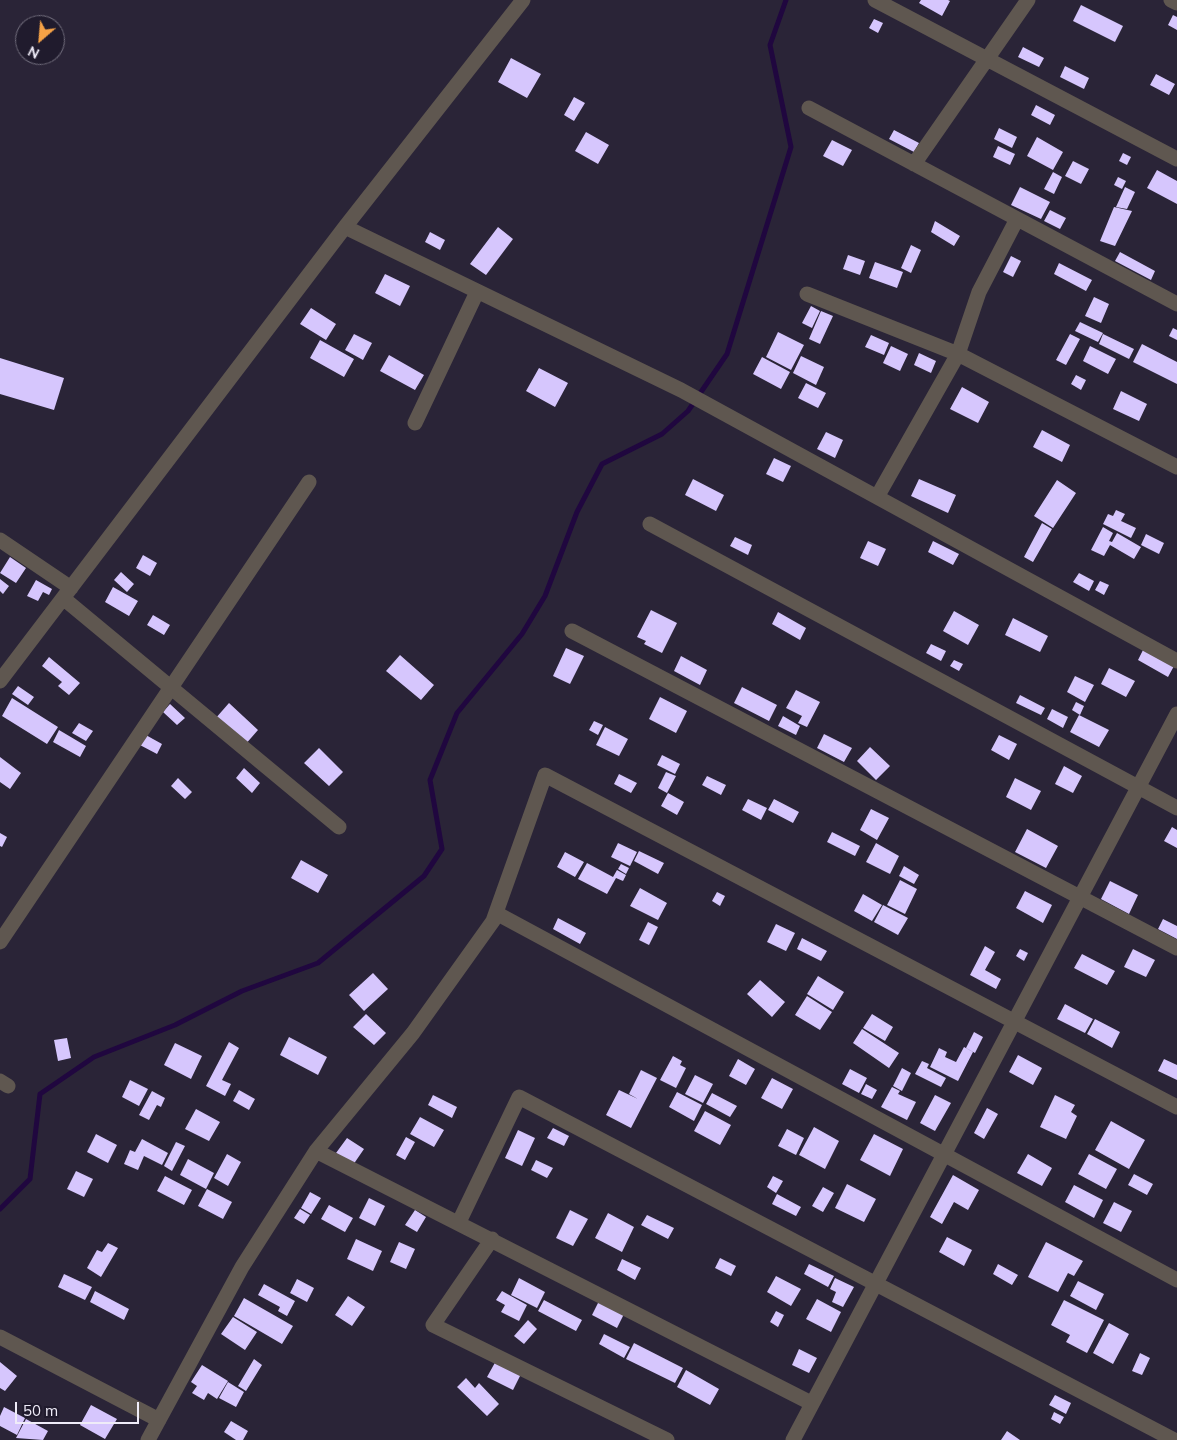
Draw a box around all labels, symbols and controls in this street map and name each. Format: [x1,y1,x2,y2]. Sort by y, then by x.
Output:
north arrow [15,15,65,65]
text: N [25,42,42,63]
scale bar [18,1392,141,1424]
text: 50 m [23,1401,58,1420]

